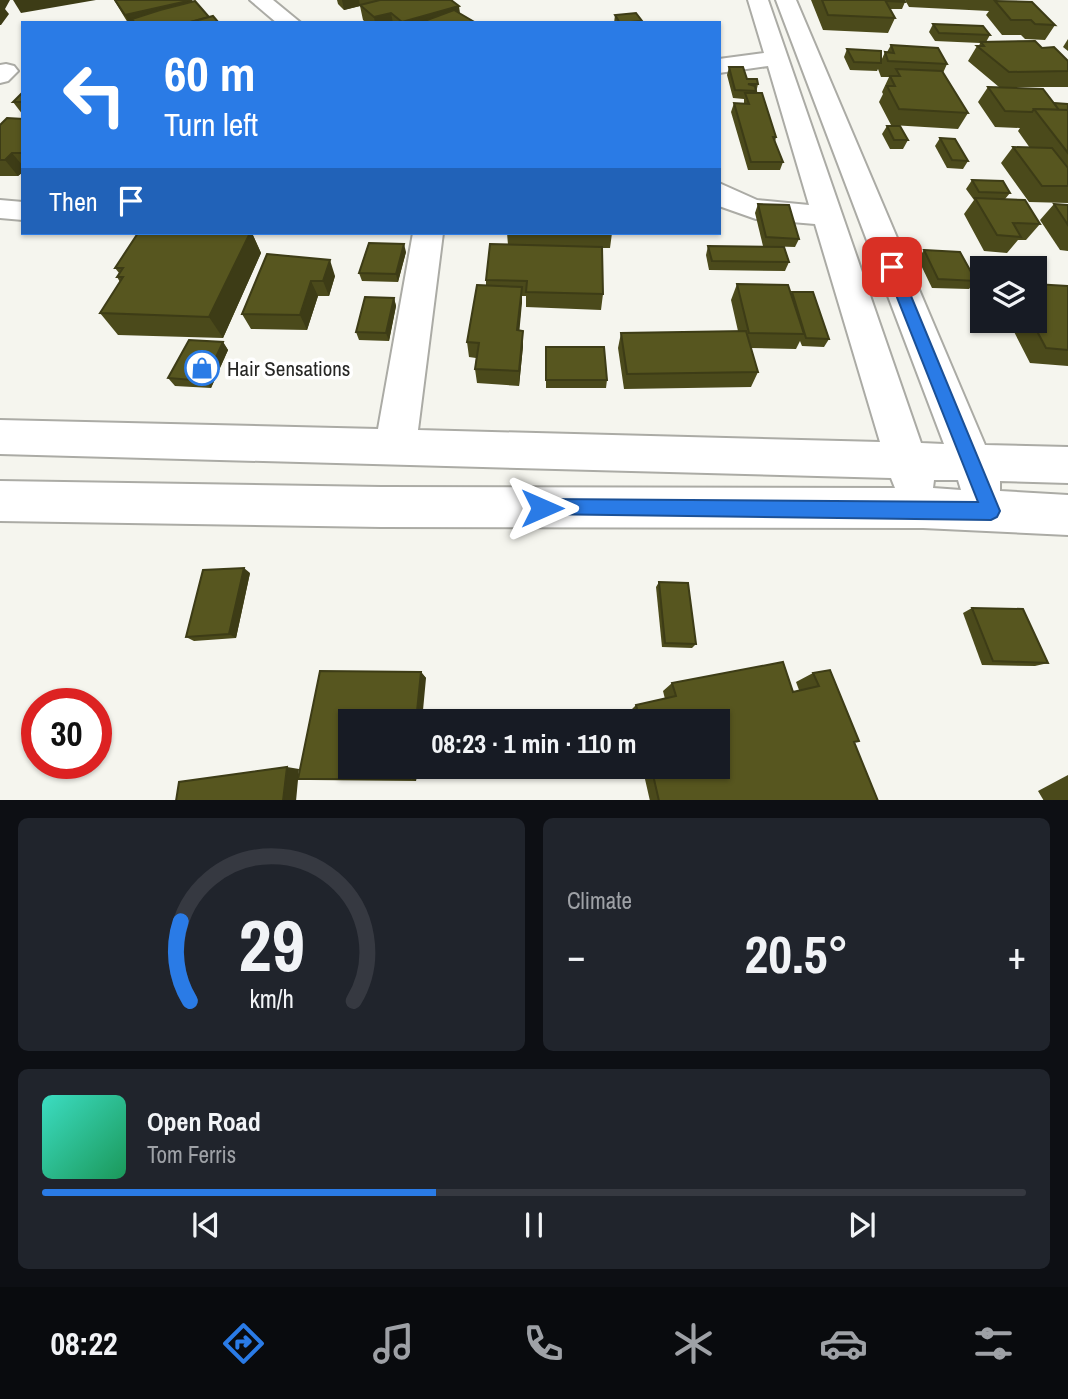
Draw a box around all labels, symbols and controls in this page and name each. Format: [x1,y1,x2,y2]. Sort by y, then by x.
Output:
text: 60 m [164,40,256,106]
icon: left [49,49,140,140]
text: Turn left [164,103,258,146]
icon: arrive [112,182,150,220]
text: Then [49,184,98,219]
pin [862,237,922,297]
icon: arrive [873,248,911,286]
map controls [970,256,1047,333]
button: layers [970,256,1047,333]
shop icon: Hair Sensations [183,349,221,387]
place label: Hair Sensations [227,354,350,383]
position arrow [505,471,579,545]
speed limit sign: 30 [21,688,112,779]
text: 08:23 · 1 min · 110 m [431,726,637,761]
text: Climate [567,885,632,916]
text: 29 [238,896,305,994]
text: 20.5° [745,919,848,989]
text: − [567,930,585,981]
text: + [1008,930,1026,981]
text: km/h [249,981,294,1015]
text: Open Road [147,1104,261,1139]
text: Tom Ferris [147,1139,236,1170]
icon: previous [187,1206,225,1244]
icon: pause [515,1206,553,1244]
icon: next [843,1206,881,1244]
icon: directions [219,1319,268,1368]
icon: music [369,1319,418,1368]
icon: phone [519,1319,568,1368]
icon: climate [669,1319,718,1368]
icon: car [819,1319,868,1368]
icon: filters [969,1319,1018,1368]
text: 08:22 [50,1322,118,1365]

